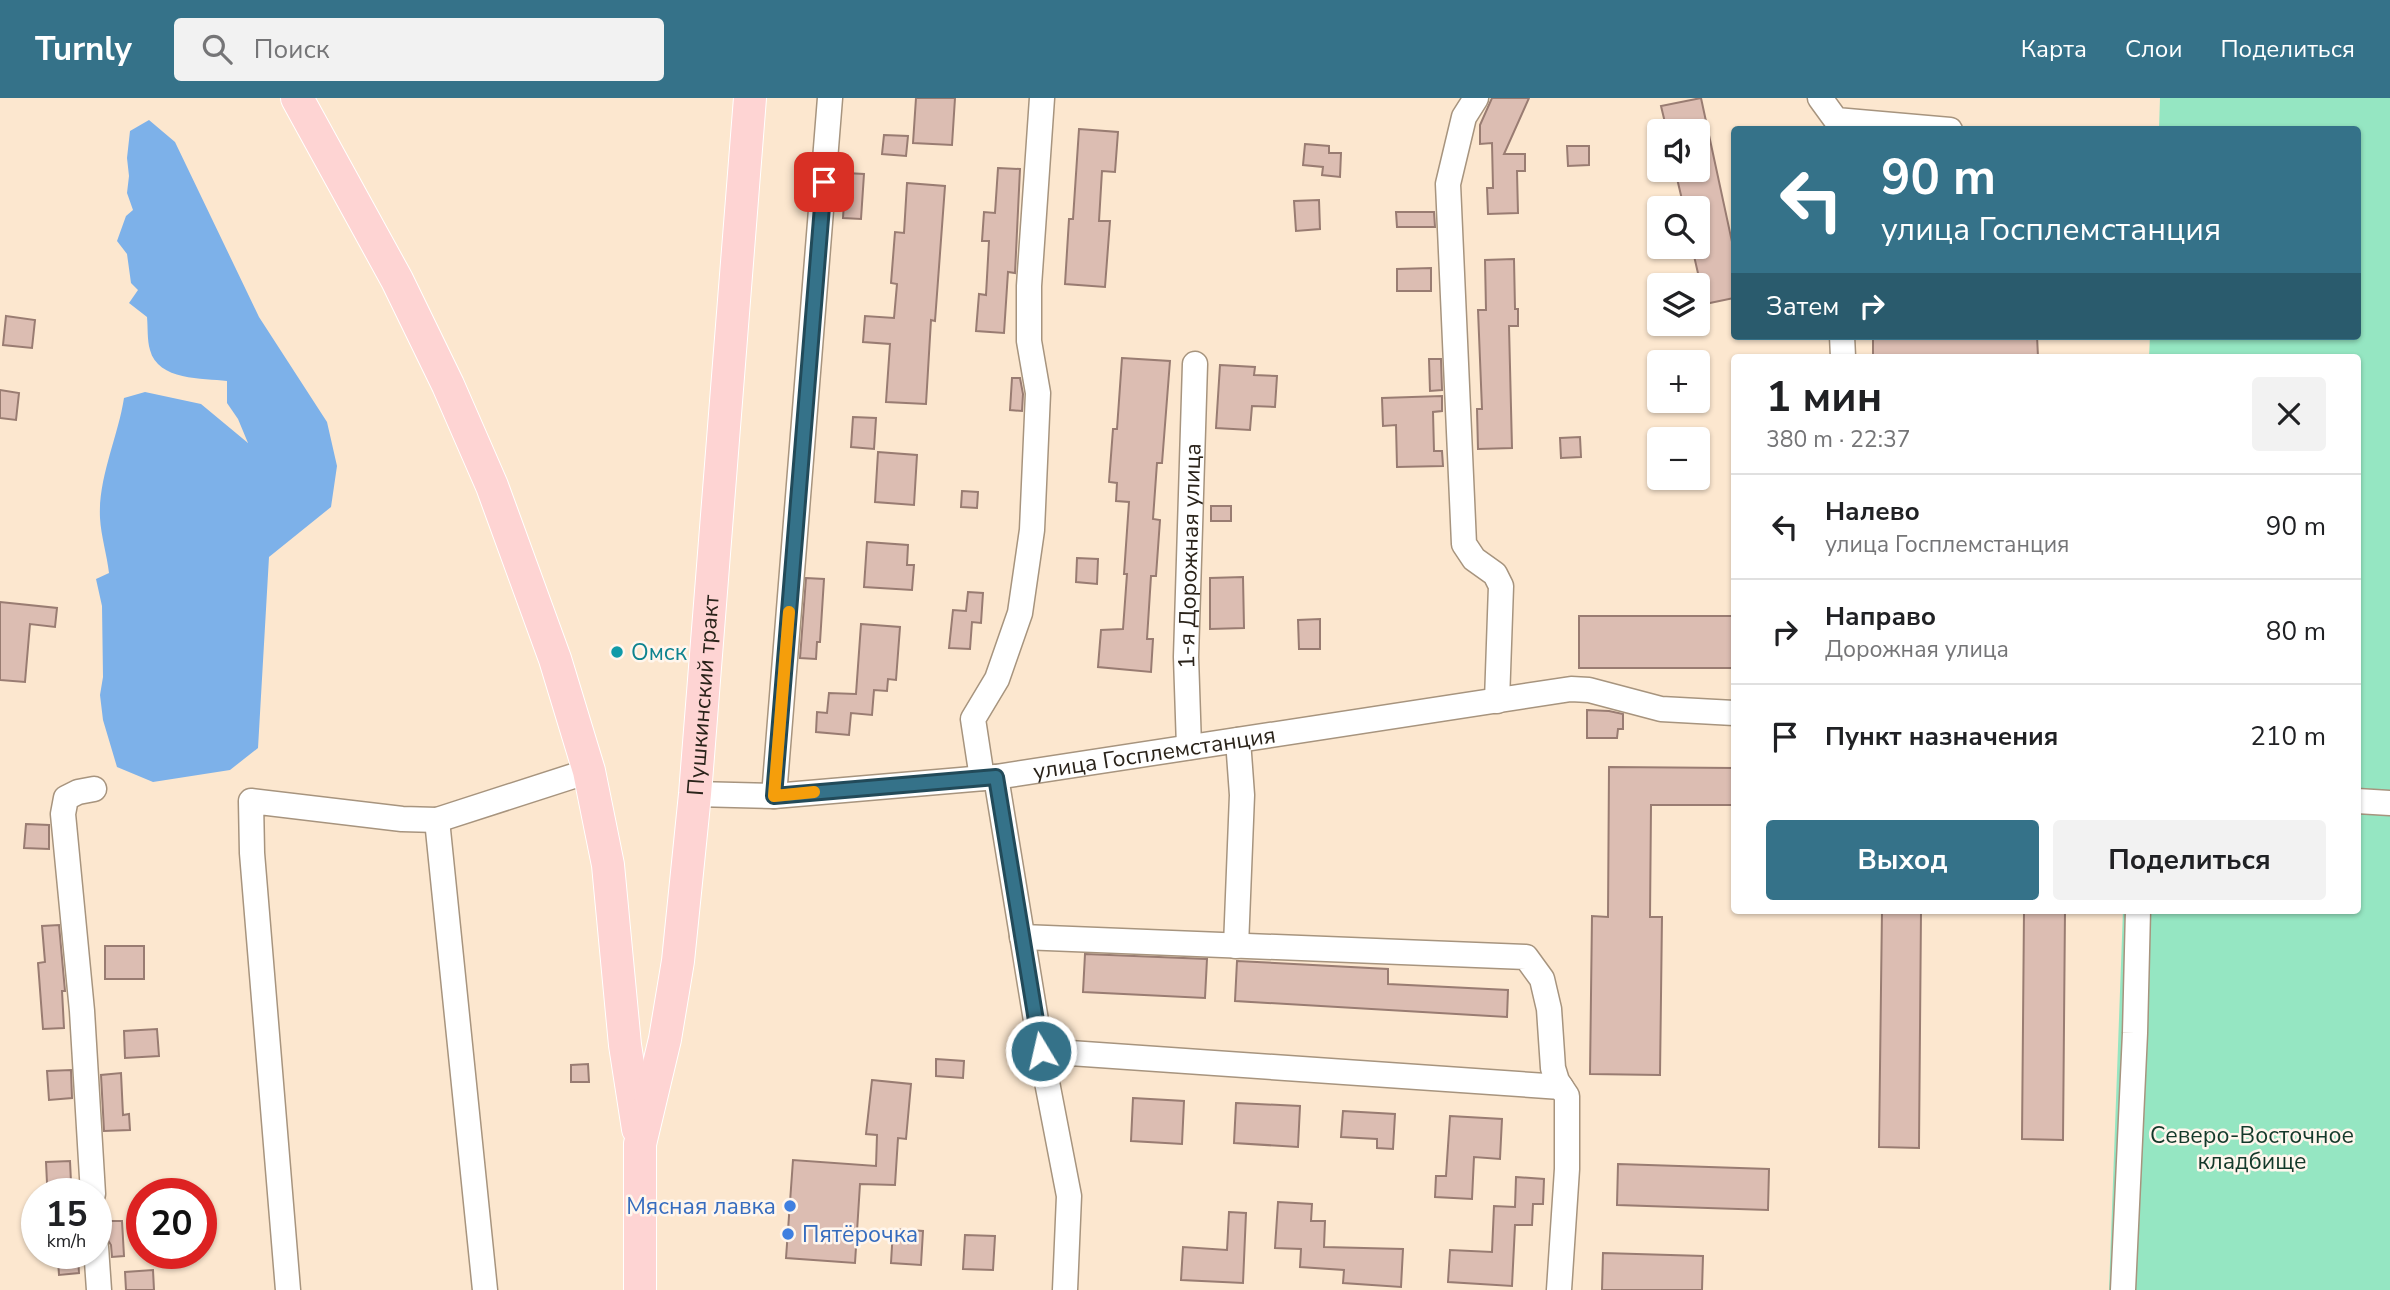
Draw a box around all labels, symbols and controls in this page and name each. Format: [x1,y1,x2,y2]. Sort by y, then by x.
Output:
search box [174,18,664,81]
text: Turnly [35,27,132,72]
icon: search [198,30,236,68]
text: Поиск [254,32,329,67]
text: Карта [2021,33,2087,65]
text: Слои [2125,33,2182,65]
text: Поделиться [2220,33,2355,65]
map controls [1647,119,1710,490]
button: sound [1647,119,1710,182]
text: 90 m [1881,144,1996,211]
pin [794,152,854,212]
icon: left [1766,154,1857,245]
icon: arrive [805,163,843,201]
button: search [1647,196,1710,259]
text: улица Госплемстанция [1881,208,2221,251]
button: layers [1647,273,1710,336]
icon: right [1853,287,1891,325]
text: Затем [1766,289,1839,324]
button: + [1647,350,1710,413]
text: 1 мин [1766,369,1882,426]
button: close [2252,377,2326,451]
text: 380 m · 22:37 [1766,424,1911,455]
button: − [1647,427,1710,490]
street label: 1-я Дорожная улица [1170,443,1208,670]
text: Налево [1825,494,1920,529]
icon: left [1766,508,1804,546]
text: 90 m [2266,509,2326,544]
text: улица Госплемстанция [1825,529,2070,560]
street label: Пушкинский тракт [679,593,726,797]
text: Направо [1825,599,1936,634]
icon: right [1766,613,1804,651]
text: 80 m [2266,614,2326,649]
text: Дорожная улица [1825,634,2009,665]
place label: Омск [631,637,688,668]
marker: Омск [609,644,625,660]
icon: arrive [1766,718,1804,756]
street label: улица Госплемстанция [1031,719,1278,787]
text: Пункт назначения [1825,719,2058,754]
text: 210 m [2250,719,2326,754]
button: Выход [1766,820,2039,900]
button: Поделиться [2053,820,2326,900]
position arrow [1004,1014,1078,1088]
park label: Северо-Восточное кладбище [2150,1120,2354,1177]
speed limit sign: 20 [126,1178,217,1269]
text: 15 [45,1191,88,1238]
place label: Мясная лавка [626,1191,776,1222]
marker: Мясная лавка [782,1198,798,1214]
place label: Пятёрочка [802,1219,918,1250]
marker: Пятёрочка [780,1226,796,1242]
text: km/h [47,1229,86,1253]

